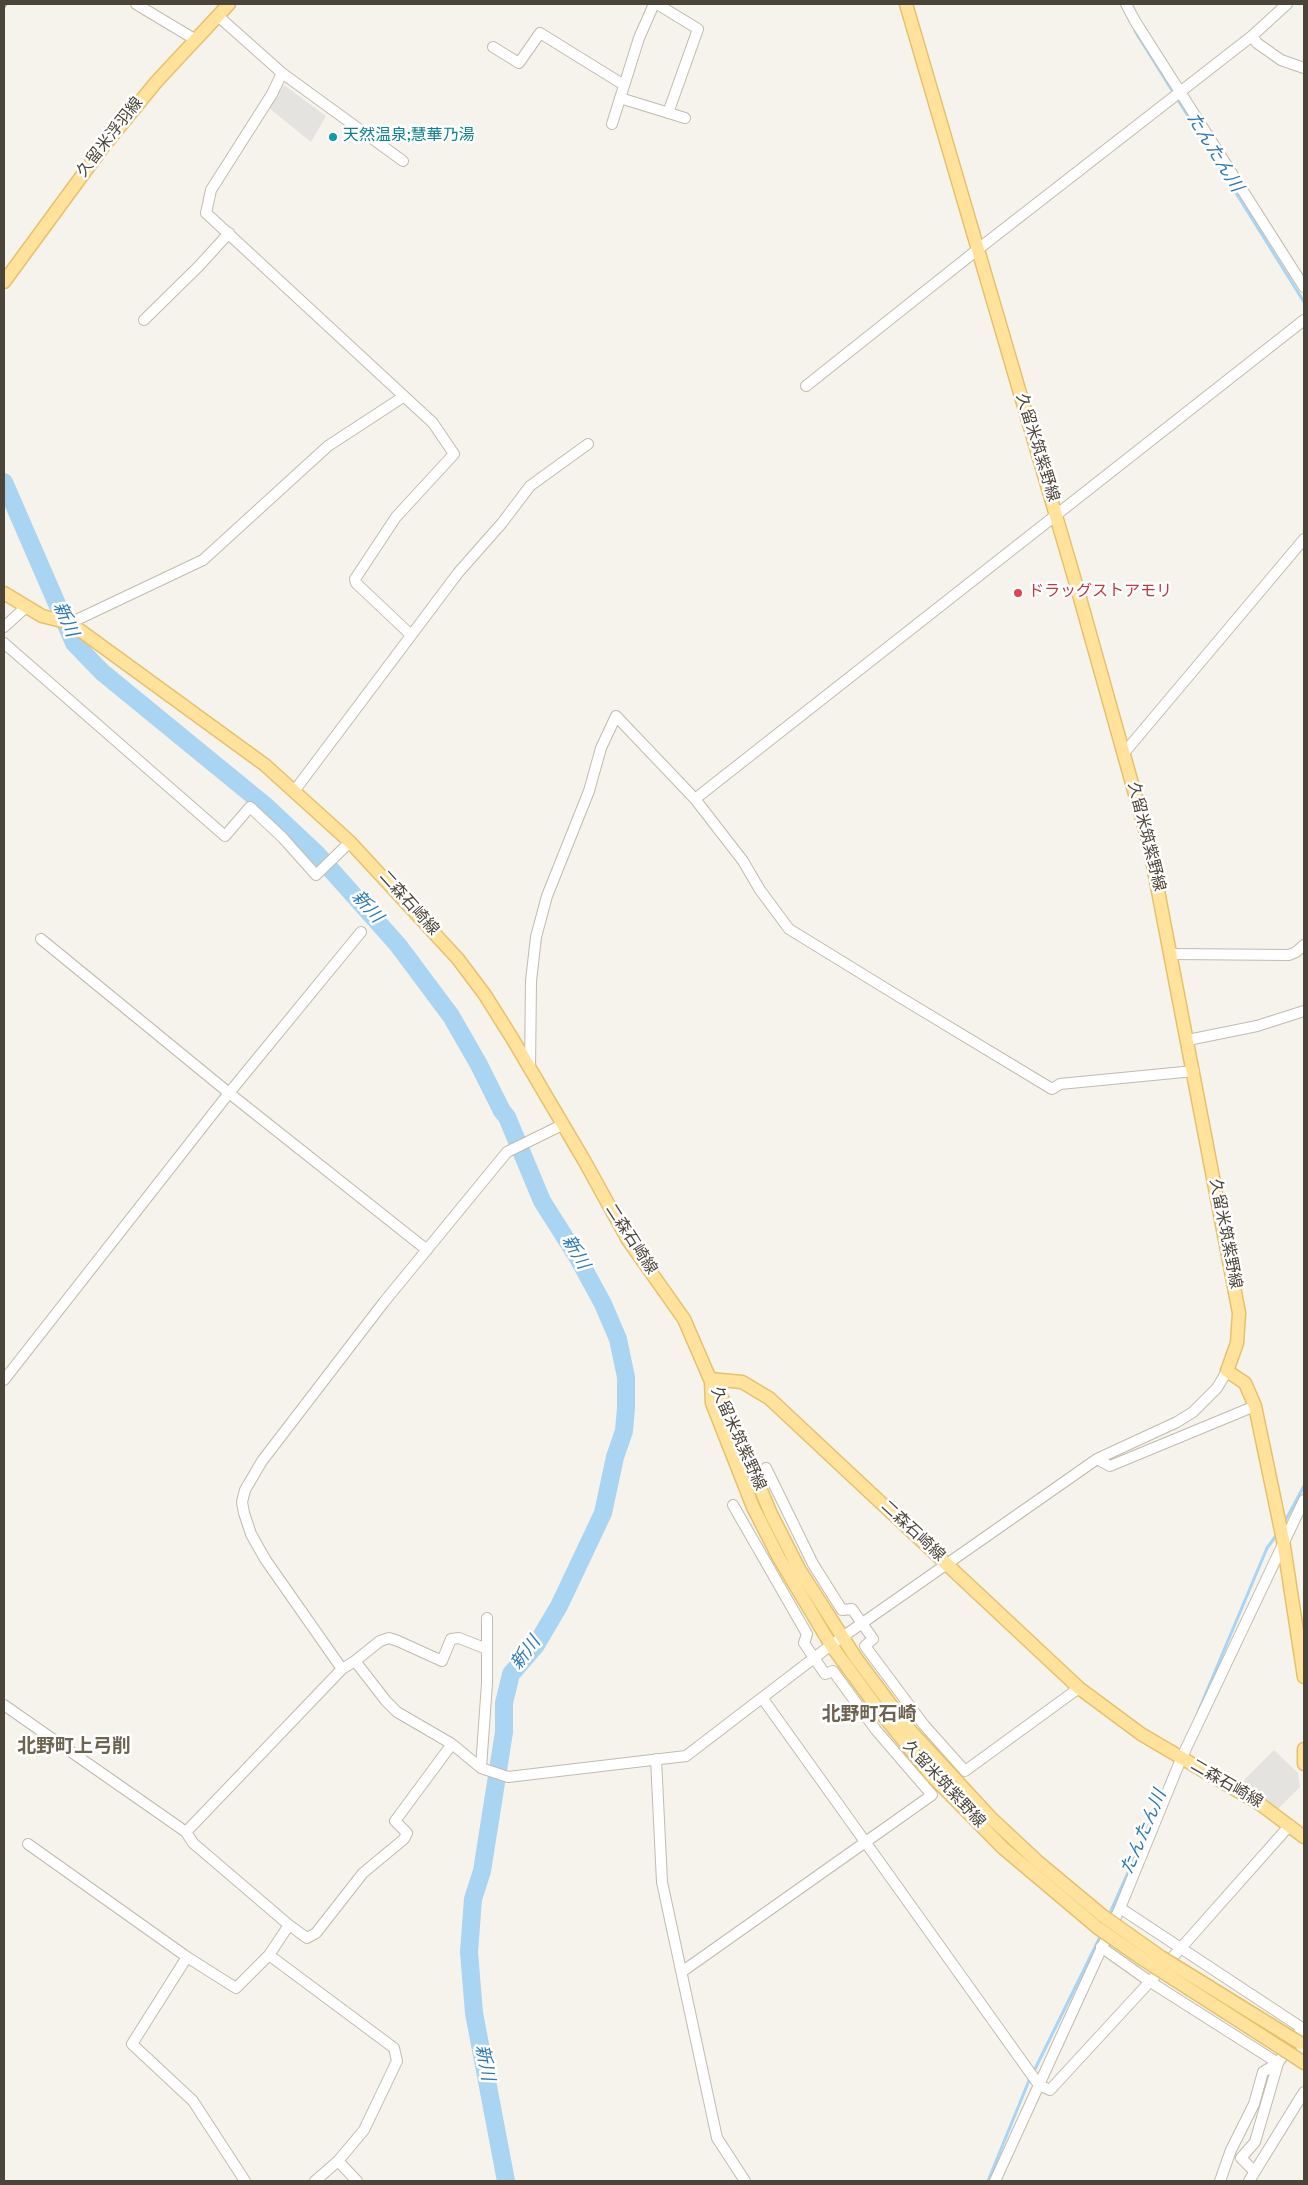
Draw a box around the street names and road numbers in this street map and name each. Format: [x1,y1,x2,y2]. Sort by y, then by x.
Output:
street label: 久留米浮羽線 [74,94,148,182]
street label: 久留米筑紫野線 [1010,392,1062,504]
street label: 久留米筑紫野線 [1122,780,1168,894]
street label: 二森石崎線 [374,868,442,940]
street label: 久留米筑紫野線 [1204,1177,1244,1291]
street label: 二森石崎線 [600,1201,660,1279]
street label: 久留米筑紫野線 [705,1384,769,1494]
street label: 二森石崎線 [876,1498,948,1566]
street label: 久留米筑紫野線 [898,1737,988,1833]
street label: 二森石崎線 [1187,1757,1265,1813]

